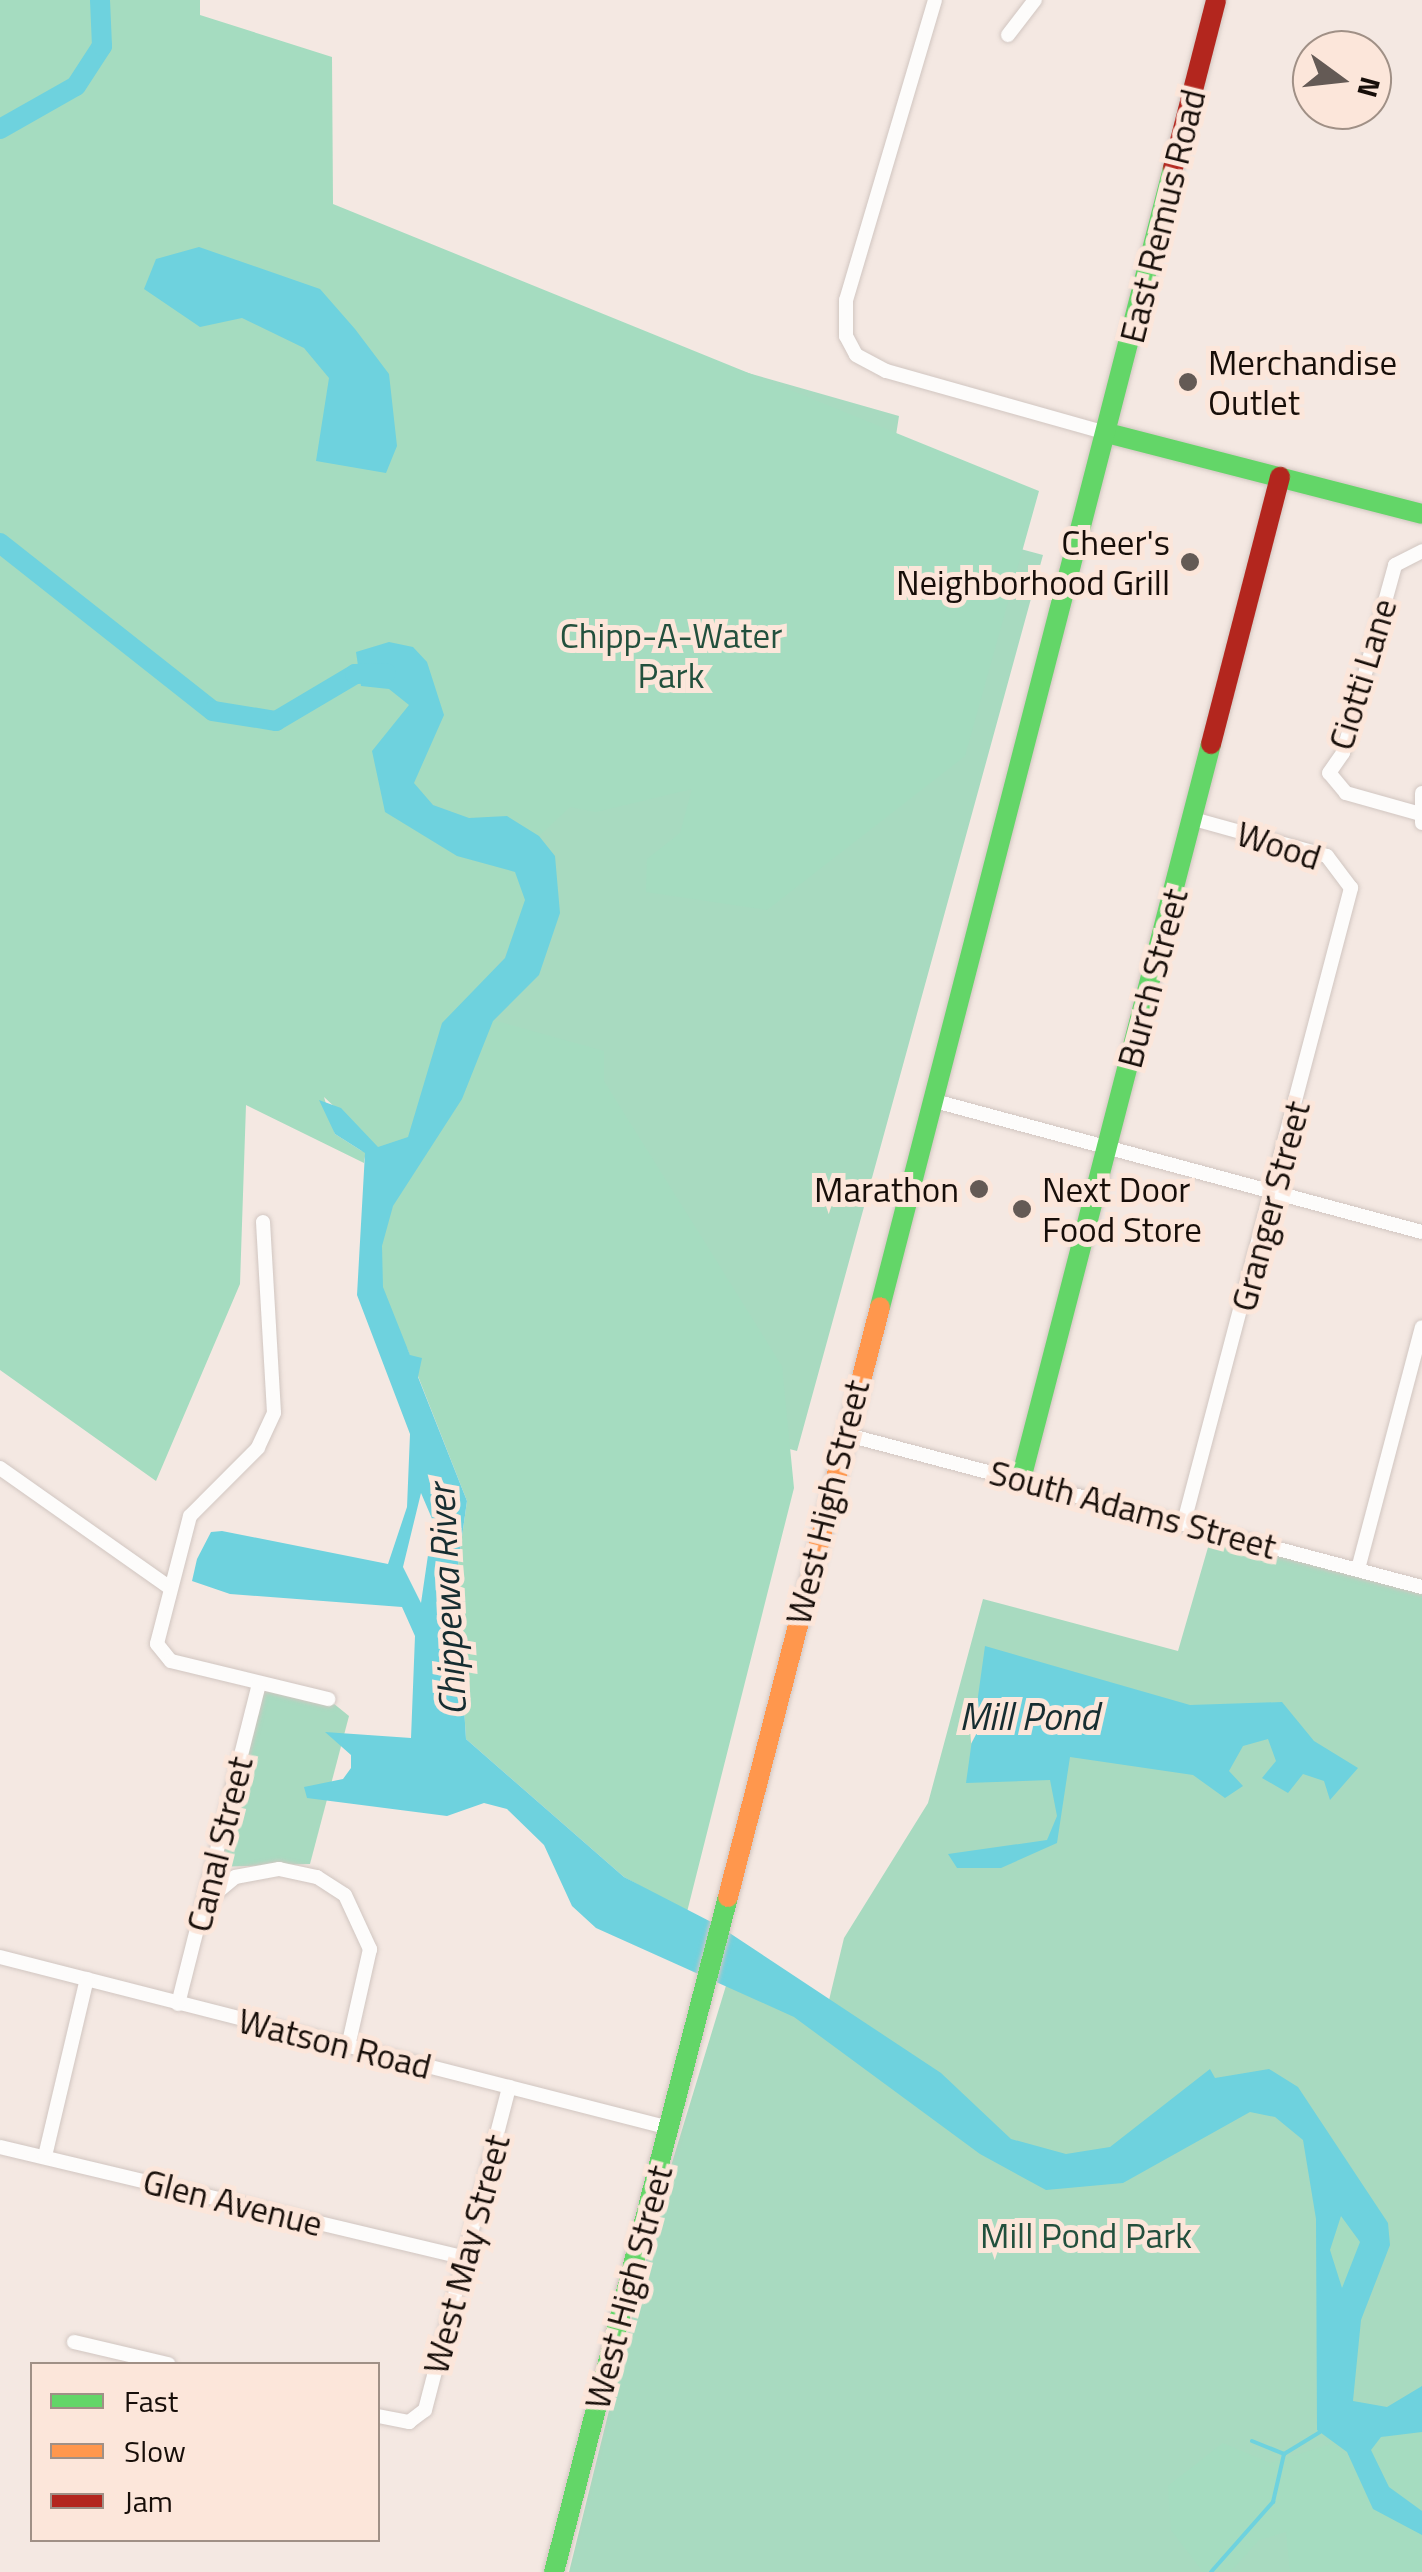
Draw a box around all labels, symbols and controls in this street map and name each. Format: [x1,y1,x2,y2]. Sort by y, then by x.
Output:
north arrow [1292,30,1392,130]
text: N [1346,72,1393,102]
street label: East Remus Road [1110,85,1214,347]
place label: Merchandise Outlet [1208,341,1397,423]
marker: Merchandise Outlet [1177,371,1199,393]
place label: Cheer's Neighborhood Grill [896,521,1170,603]
marker: Cheer's Neighborhood Grill [1179,551,1201,573]
street label: Ciotti Lane [1319,593,1405,755]
park label: Chipp-A-Water Park [560,614,782,696]
street label: Wood [1232,812,1326,878]
street label: Burch Street [1108,884,1196,1072]
street label: Granger Street [1222,1096,1318,1316]
place label: Marathon [814,1168,959,1210]
place label: Next Door Food Store [1042,1168,1202,1250]
marker: Marathon [968,1178,990,1200]
marker: Next Door Food Store [1011,1198,1033,1220]
street label: West High Street [776,1376,878,1628]
street label: South Adams Street [985,1451,1281,1567]
water label: Chippewa River [418,1483,476,1717]
water label: Mill Pond [959,1694,1099,1740]
street label: Canal Street [177,1752,261,1936]
street label: Watson Road [234,1999,436,2087]
street label: West May Street [414,2130,518,2378]
street label: Glen Avenue [139,2159,327,2245]
street label: West High Street [575,2161,681,2413]
park label: Mill Pond Park [980,2214,1192,2256]
legend [30,2362,380,2542]
text: Fast [124,2378,178,2424]
text: Slow [124,2428,186,2474]
text: Jam [124,2478,173,2524]

